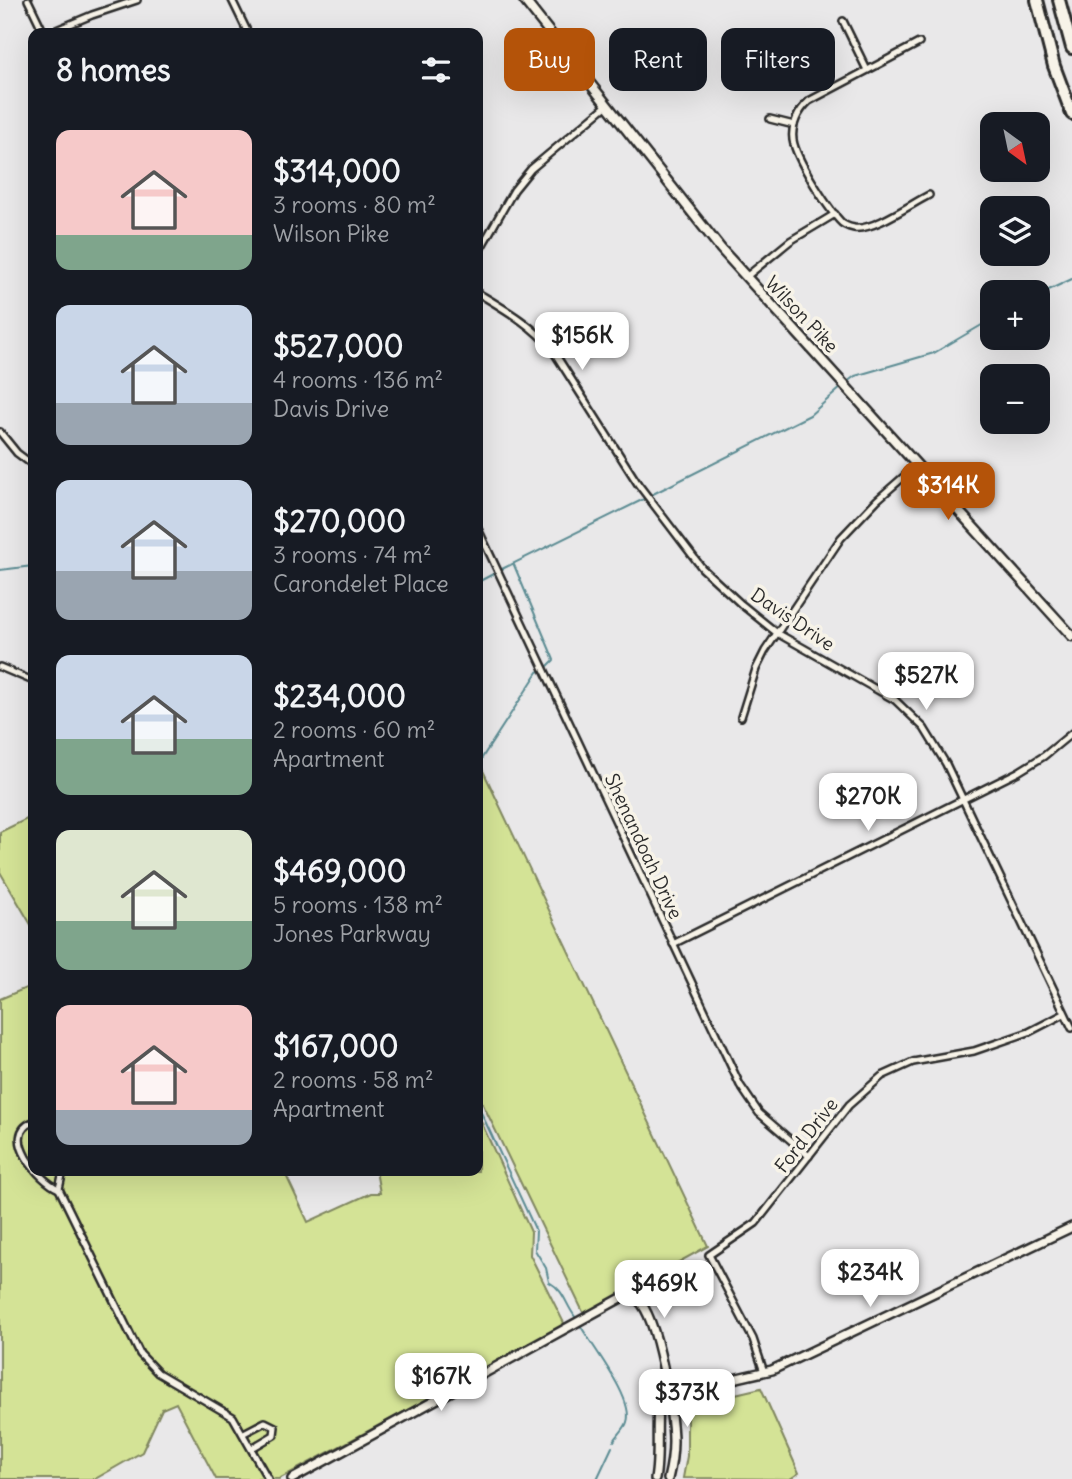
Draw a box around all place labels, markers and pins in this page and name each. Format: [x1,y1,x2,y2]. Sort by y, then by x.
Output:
pin: $156K [533,312,631,372]
pin: $314K [899,462,997,522]
pin: $527K [877,652,975,712]
pin: $270K [819,774,917,833]
pin: $234K [821,1250,919,1309]
pin: $469K [615,1260,713,1320]
pin: $167K [392,1354,490,1413]
pin: $373K [638,1370,736,1429]

